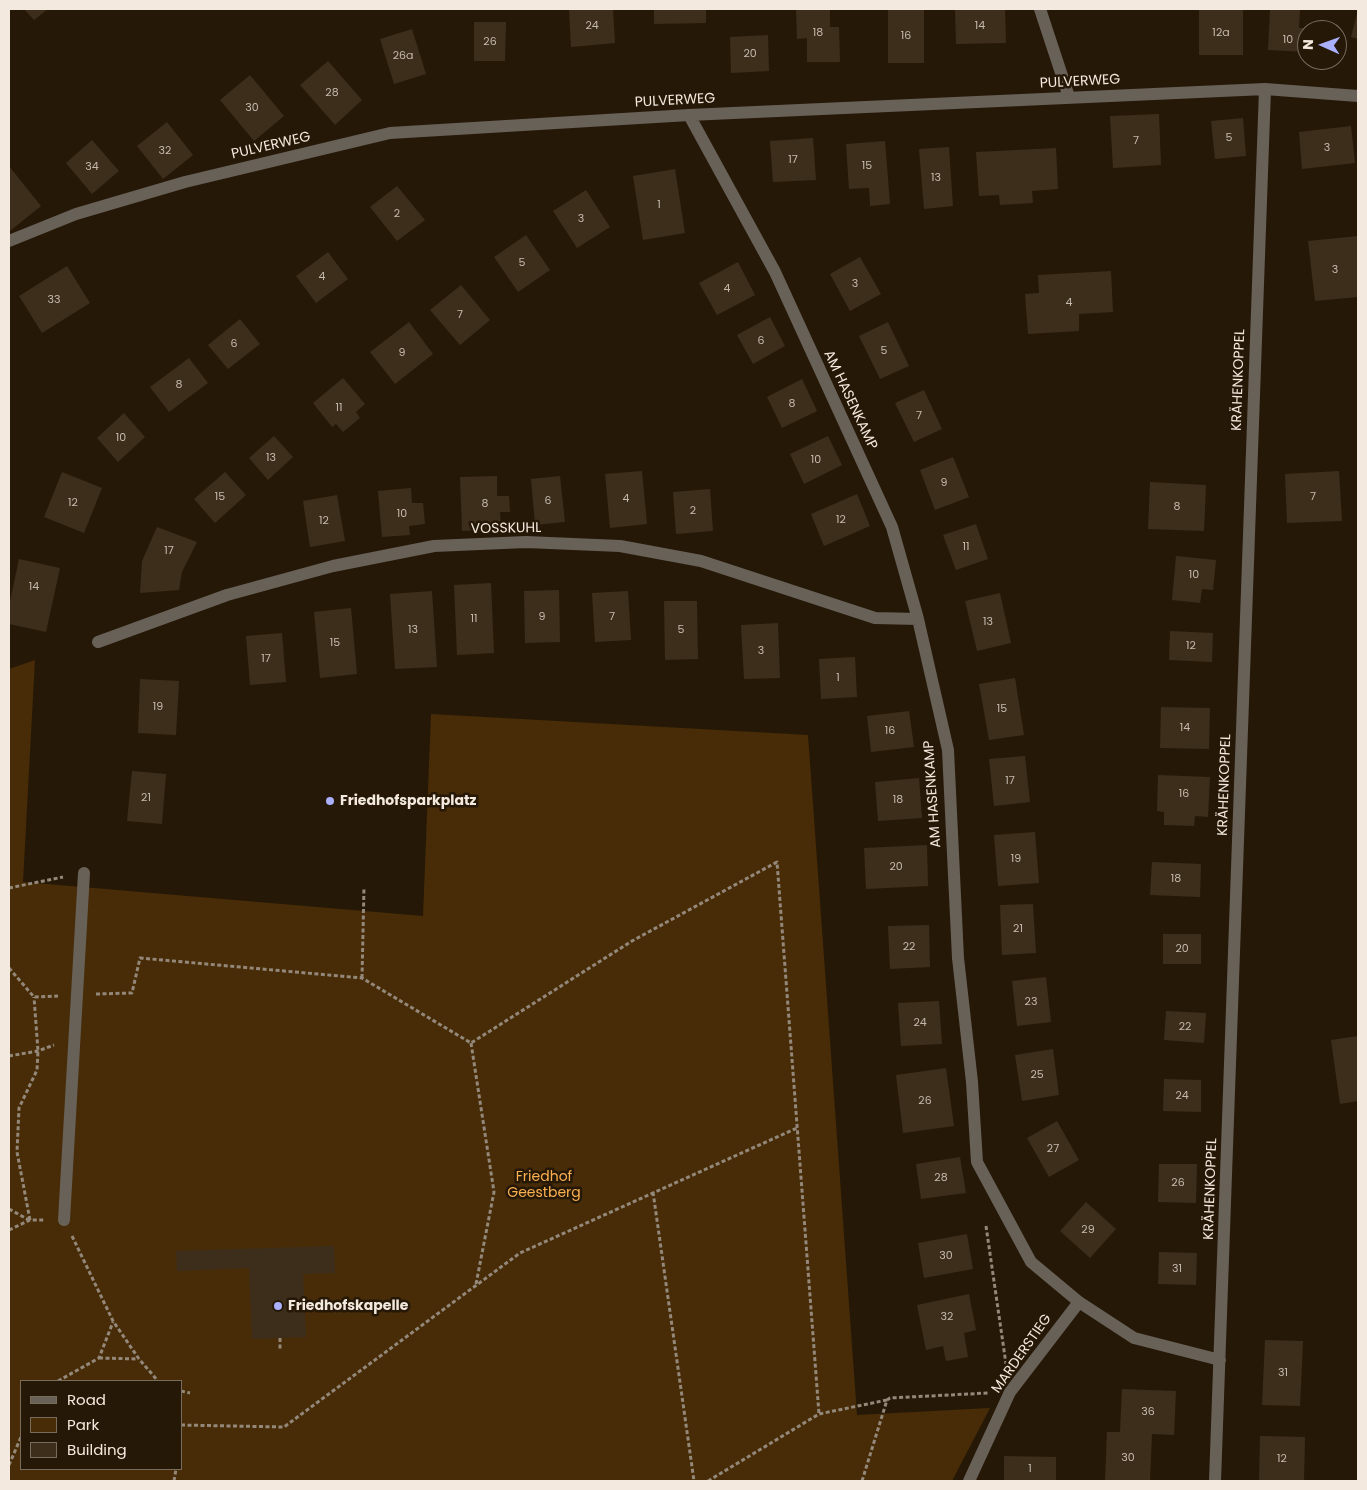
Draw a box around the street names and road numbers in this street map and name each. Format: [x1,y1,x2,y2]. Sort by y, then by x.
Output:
street label: PULVERWEG [1039,72,1121,92]
street label: PULVERWEG [634,91,716,111]
street label: PULVERWEG [230,129,312,163]
street label: KRÄHENKOPPEL [1229,329,1249,431]
street label: AM HASENKAMP [820,348,880,452]
street label: VOSSKUHL [471,520,541,538]
street label: KRÄHENKOPPEL [1215,734,1235,836]
street label: AM HASENKAMP [921,740,945,848]
street label: KRÄHENKOPPEL [1201,1138,1221,1240]
street label: MARDERSTIEG [988,1311,1056,1397]

